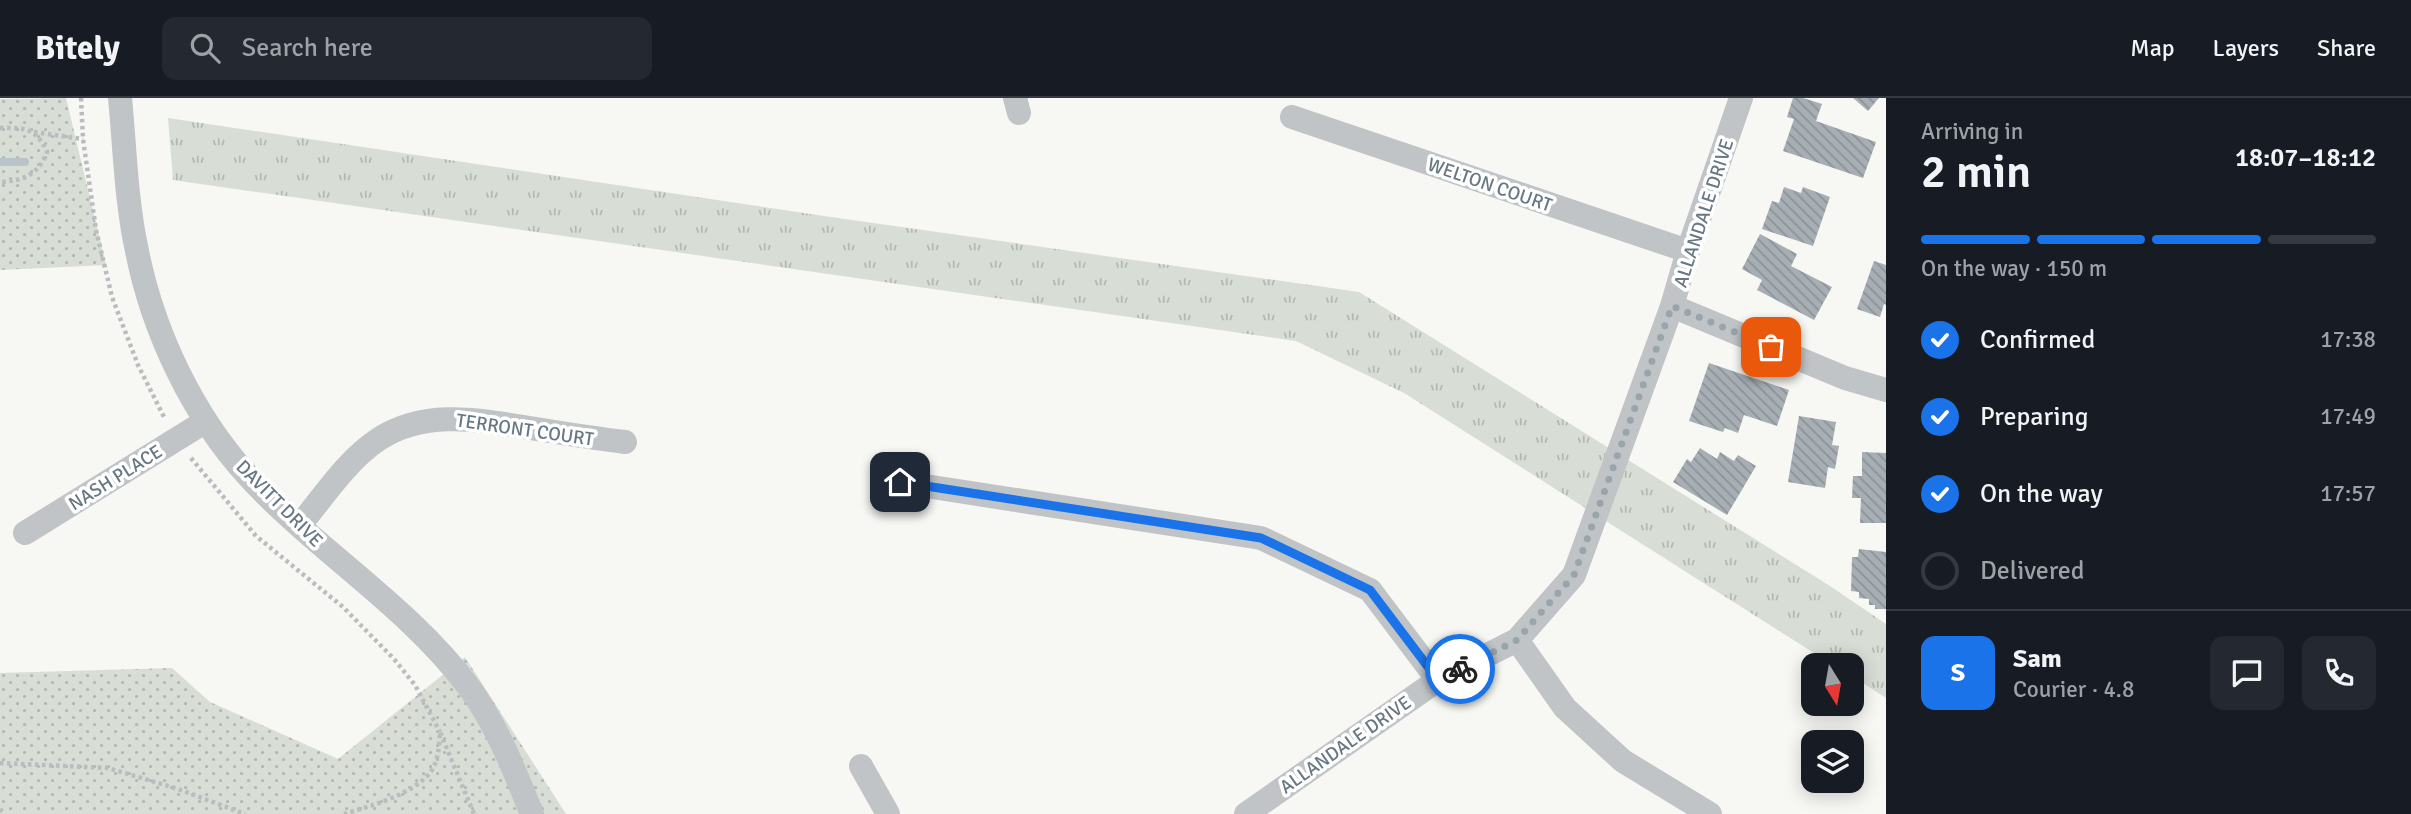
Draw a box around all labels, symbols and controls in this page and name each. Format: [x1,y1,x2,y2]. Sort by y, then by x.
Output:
search box [162,17,652,80]
text: Bitely [35,28,120,69]
icon: search [186,29,224,67]
text: Search here [242,32,373,64]
text: Map [2130,33,2175,63]
text: Layers [2213,33,2279,63]
text: Share [2317,33,2376,63]
text: Arriving in [1921,117,2023,146]
street label: ALLANDALE DRIVE [1669,136,1739,291]
text: 18:07–18:12 [2235,142,2376,174]
text: 2 min [1921,144,2031,200]
street label: WELTON COURT [1424,152,1556,218]
text: On the way · 150 m [1921,254,2107,283]
pin [1741,317,1801,377]
icon: check [1921,321,1959,359]
text: Confirmed [1980,324,2095,356]
text: 17:38 [2320,325,2376,354]
icon: bag [1752,328,1790,366]
icon: check [1921,398,1959,436]
text: Preparing [1980,401,2088,433]
text: 17:49 [2320,402,2376,431]
street label: TERRONT COURT [455,408,596,452]
street label: NASH PLACE [64,440,167,516]
pin [870,452,930,512]
street label: DAVITT DRIVE [231,455,328,552]
icon: home [881,463,919,501]
icon: check [1921,475,1959,513]
text: On the way [1980,478,2103,510]
text: 17:57 [2320,479,2376,508]
text: Delivered [1980,555,2085,587]
courier [1425,634,1495,704]
button: chat [2210,636,2284,710]
button: phone [2302,636,2376,710]
text: Sam [2013,643,2062,675]
icon: bike [1441,650,1479,688]
north arrow [1801,653,1864,716]
map controls [1801,653,1864,793]
text: S [1951,657,1965,689]
text: Courier · 4.8 [2013,675,2134,704]
street label: ALLANDALE DRIVE [1275,691,1416,799]
button: layers [1801,730,1864,793]

